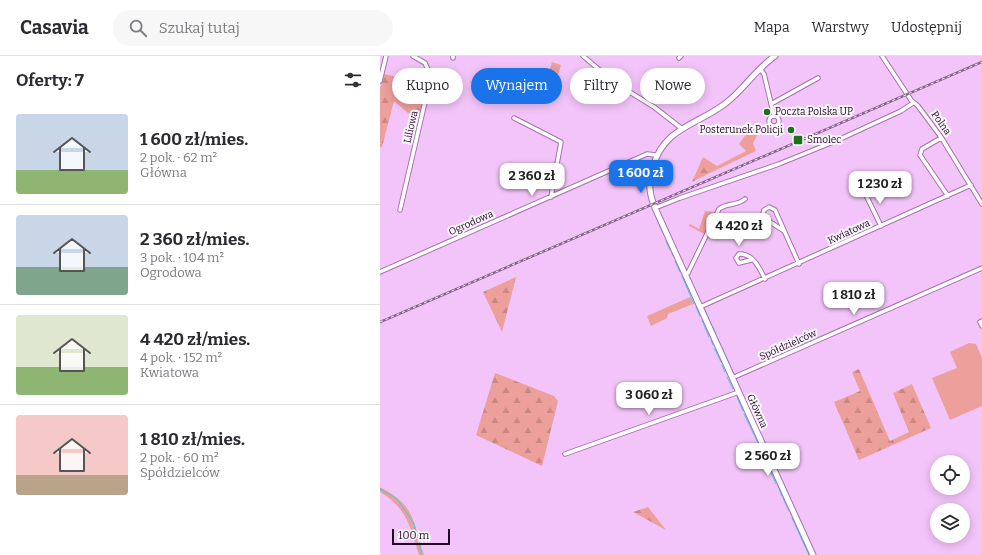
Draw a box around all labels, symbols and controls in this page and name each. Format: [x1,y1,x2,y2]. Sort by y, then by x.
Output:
search box [113,10,393,46]
text: Casavia [20,16,89,39]
icon: search [127,17,149,39]
text: Szukaj tutaj [159,19,240,37]
text: Mapa [754,19,790,36]
text: Warstwy [812,19,869,36]
text: Udostępnij [891,19,962,36]
chip: Kupno [392,68,463,104]
chip: Wynajem [471,68,562,104]
chip: Filtry [570,68,632,104]
chip: Nowe [640,68,705,104]
icon: filters [342,69,364,91]
text: Oferty: 7 [16,70,84,91]
place label: Poczta Polska UP [775,106,853,118]
marker: Poczta Polska UP [762,107,772,117]
street label: Liliowa [401,109,421,144]
street label: Polna [929,109,954,138]
place label: Posterunek Policji [700,124,783,136]
marker: Posterunek Policji [786,125,796,135]
text: 1 600 zł/mies. [140,129,248,150]
icon: home [48,130,96,178]
marker: Smolec [792,134,804,146]
place label: Smolec [807,134,841,146]
text: 2 pok. · 62 m² [140,150,217,165]
pin: 1 600 zł [600,160,682,194]
pin: 2 360 zł [491,163,573,197]
text: Główna [140,165,187,180]
text: 1 600 zł [618,165,664,180]
text: 2 360 zł [509,168,555,183]
pin: 1 230 zł [839,171,921,205]
text: 1 230 zł [858,176,902,191]
street label: Ogrodowa [447,208,496,238]
pin: 4 420 zł [698,213,780,247]
street label: Kwiatowa [826,217,873,247]
text: 4 420 zł [715,218,763,233]
text: 2 360 zł/mies. [140,229,249,250]
icon: home [48,231,96,279]
text: 3 pok. · 104 m² [140,250,224,265]
text: Ogrodowa [140,265,202,280]
pin: 1 810 zł [813,282,895,316]
text: 1 810 zł [832,287,876,302]
street label: Spółdzielców [757,326,819,363]
text: 4 420 zł/mies. [140,329,250,350]
icon: home [48,331,96,379]
text: 4 pok. · 152 m² [140,350,222,365]
text: Kwiatowa [140,365,199,380]
pin: 3 060 zł [608,382,690,416]
text: 3 060 zł [625,387,673,402]
street label: Główna [744,392,771,430]
text: 1 810 zł/mies. [140,429,245,450]
icon: home [48,431,96,479]
pin: 2 560 zł [727,443,809,477]
text: 2 560 zł [745,448,791,463]
text: 2 pok. · 60 m² [140,450,219,465]
map controls [930,455,970,543]
button: locate [930,455,970,495]
text: Spółdzielców [140,465,220,480]
button: layers [930,503,970,543]
scale bar [392,527,450,546]
text: 100 m [398,529,429,542]

